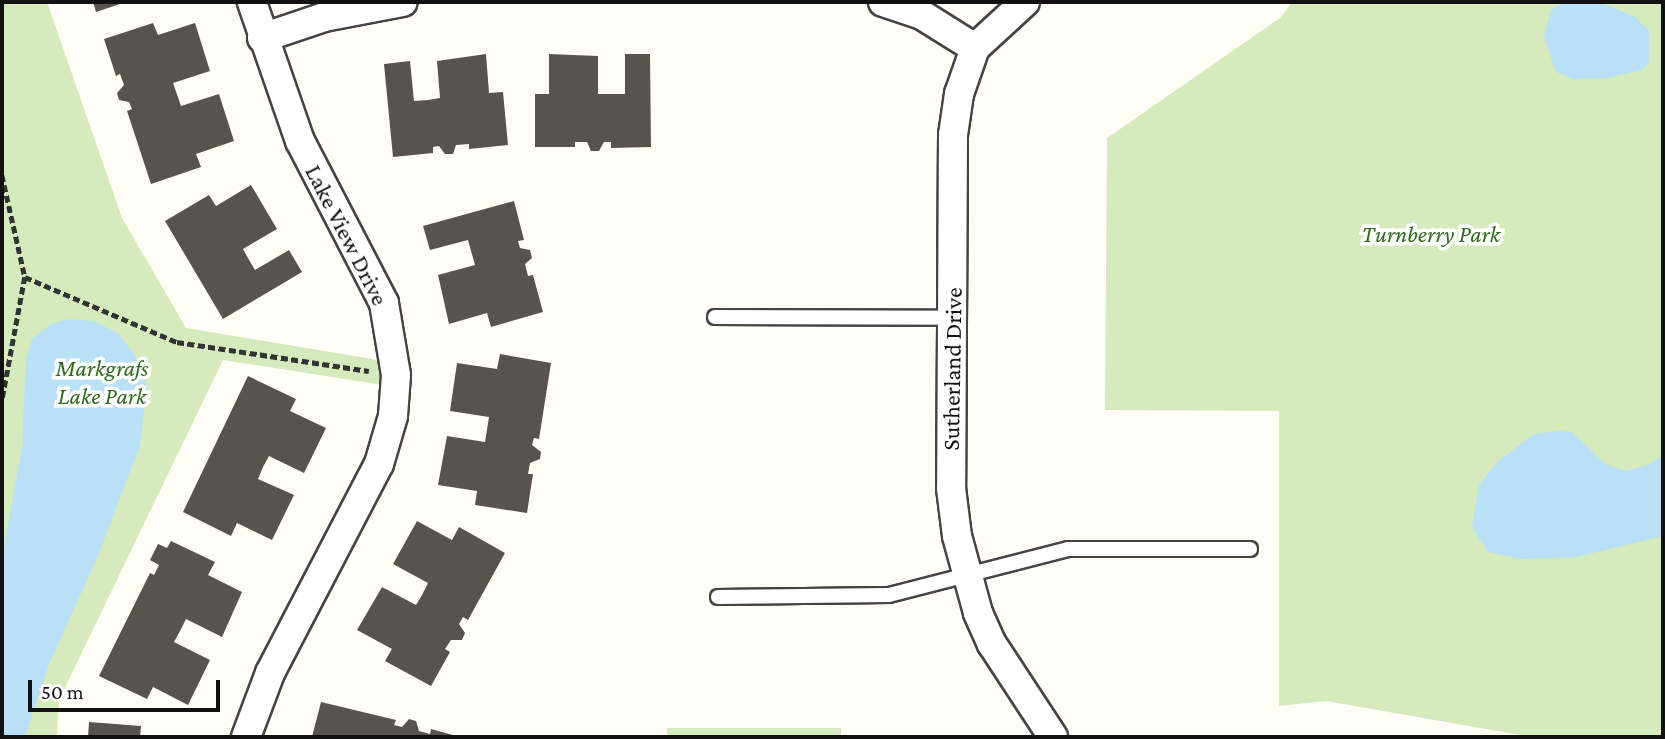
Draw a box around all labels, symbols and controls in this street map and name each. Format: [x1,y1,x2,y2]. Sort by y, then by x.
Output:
street label: Lake View Drive [299,160,395,310]
park label: Turnberry Park [1362,220,1500,248]
street label: Sutherland Drive [936,287,968,451]
park label: Markgrafs Lake Park [55,354,149,410]
scale bar [32,666,224,710]
text: 50 m [41,680,84,704]

